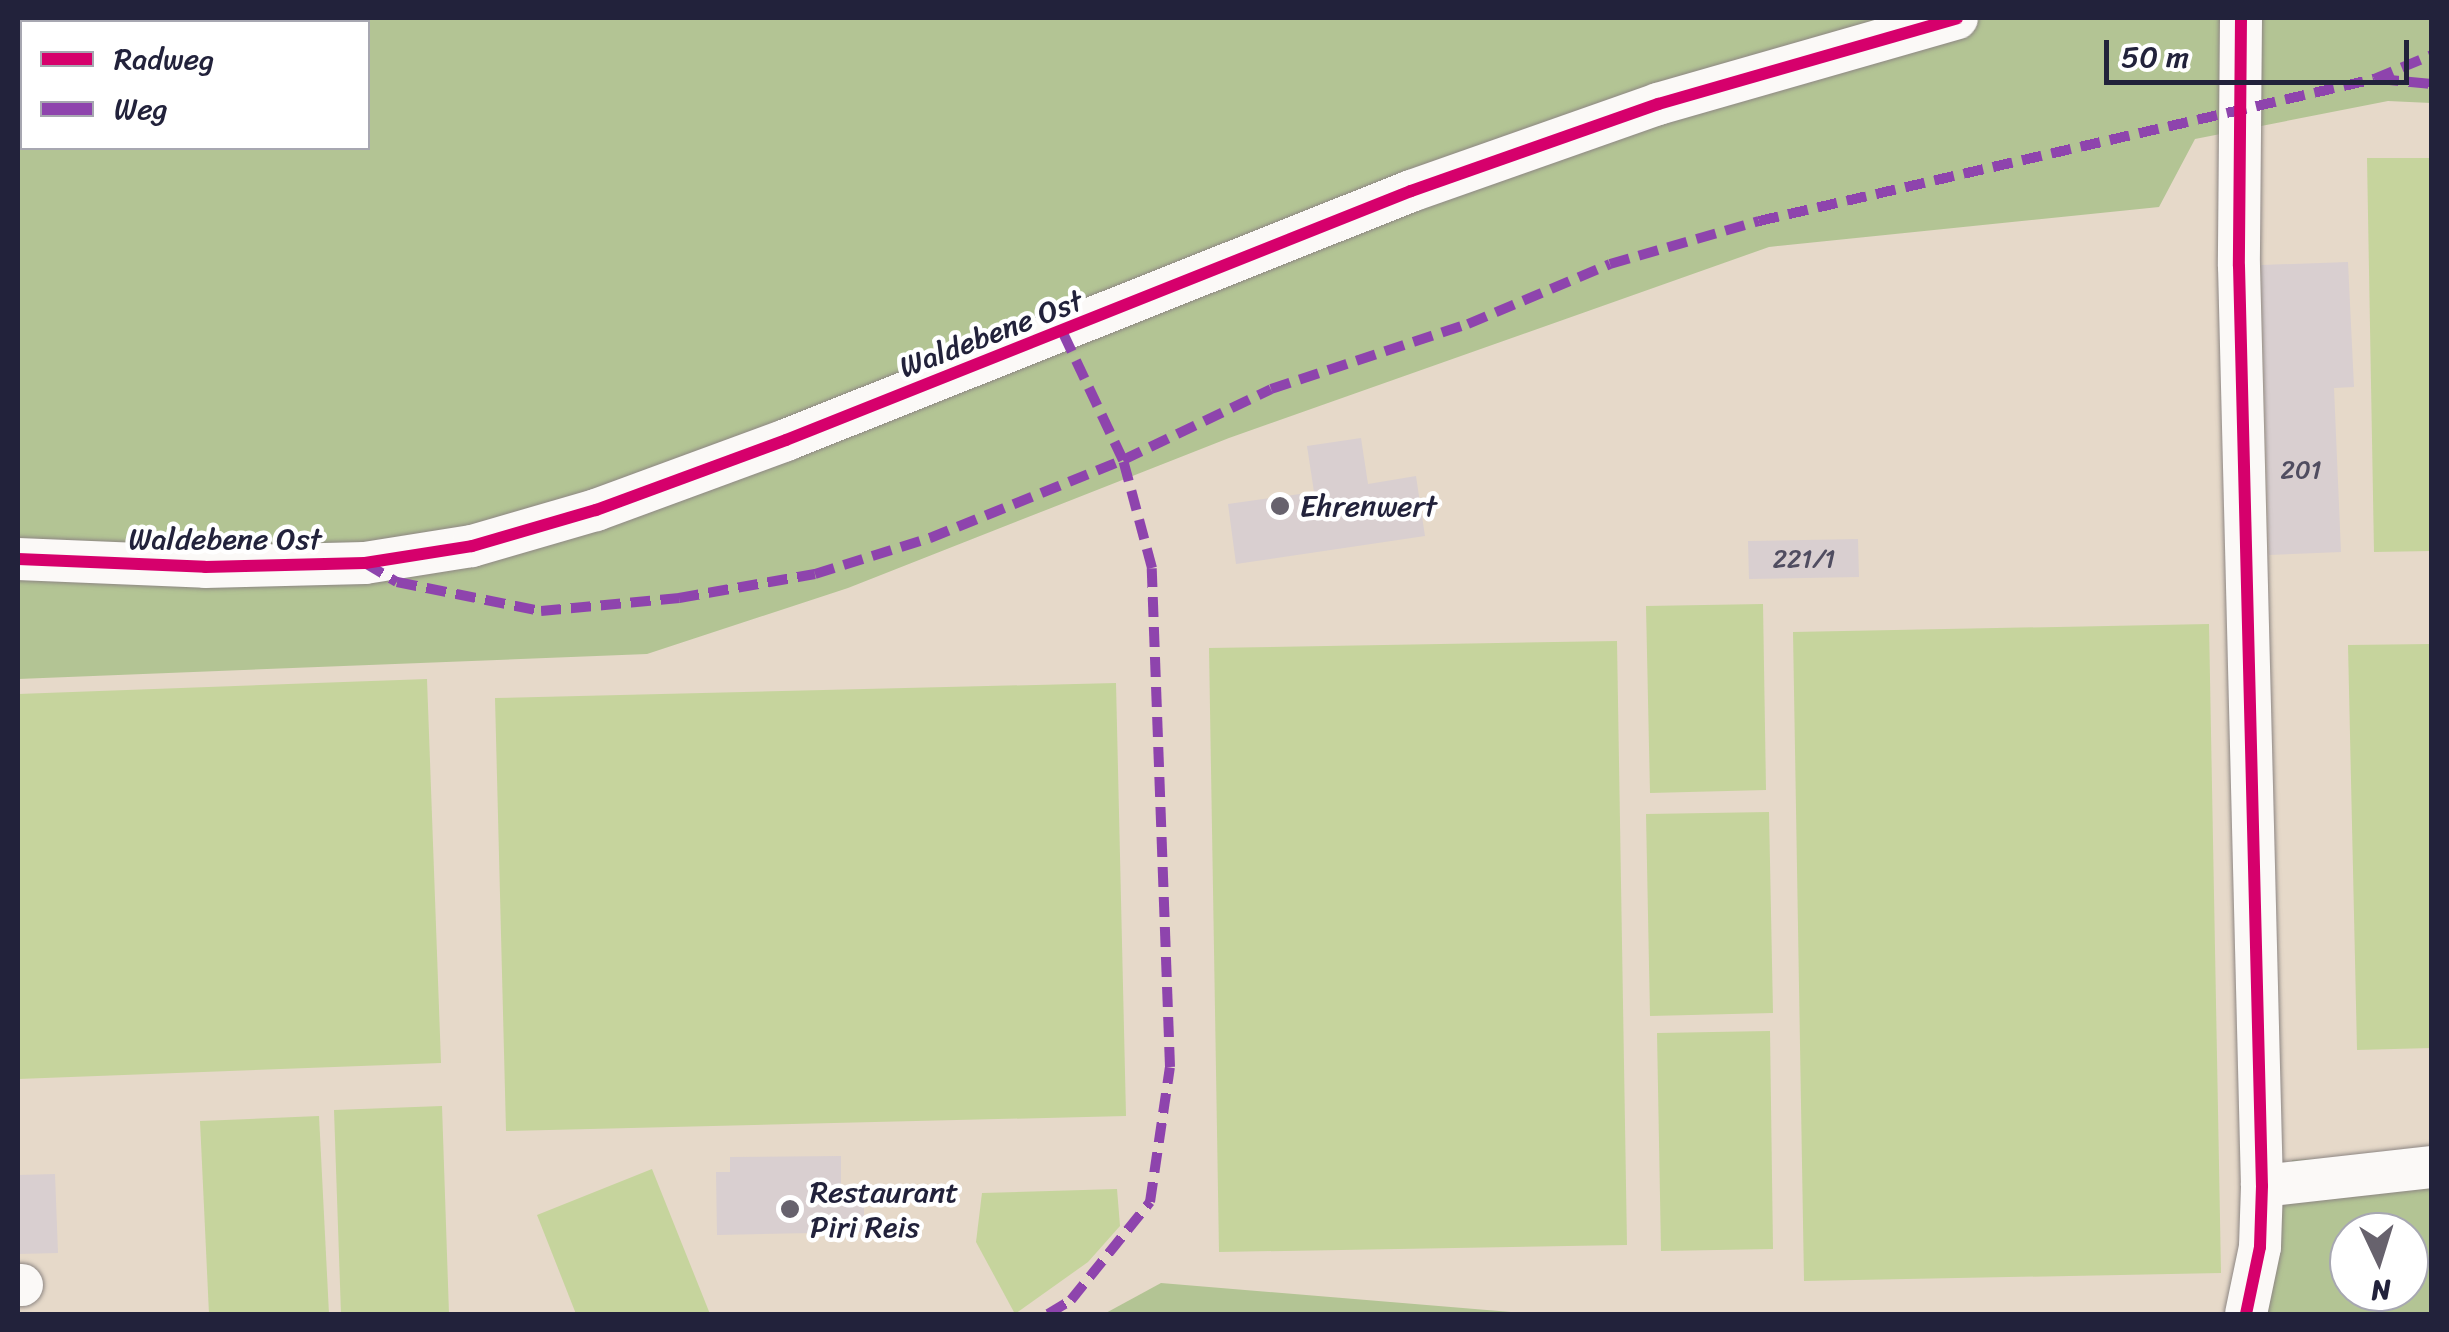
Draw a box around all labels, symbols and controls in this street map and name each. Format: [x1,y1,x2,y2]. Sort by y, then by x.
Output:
legend [20,20,370,150]
scale bar [2109,20,2414,82]
text: 50 m [2121,30,2189,84]
text: Radweg [114,32,214,86]
text: Weg [114,82,168,136]
street label: Waldebene Ost [894,282,1088,386]
house number: 201 [2281,455,2321,485]
place label: Ehrenwert [1300,488,1437,524]
marker: Ehrenwert [1269,495,1291,517]
street label: Waldebene Ost [128,521,322,557]
house number: 221/1 [1773,544,1835,574]
place label: Restaurant Piri Reis [810,1174,958,1244]
marker: Restaurant Piri Reis [779,1198,801,1220]
north arrow [2329,1212,2429,1312]
text: N [2370,1265,2392,1316]

